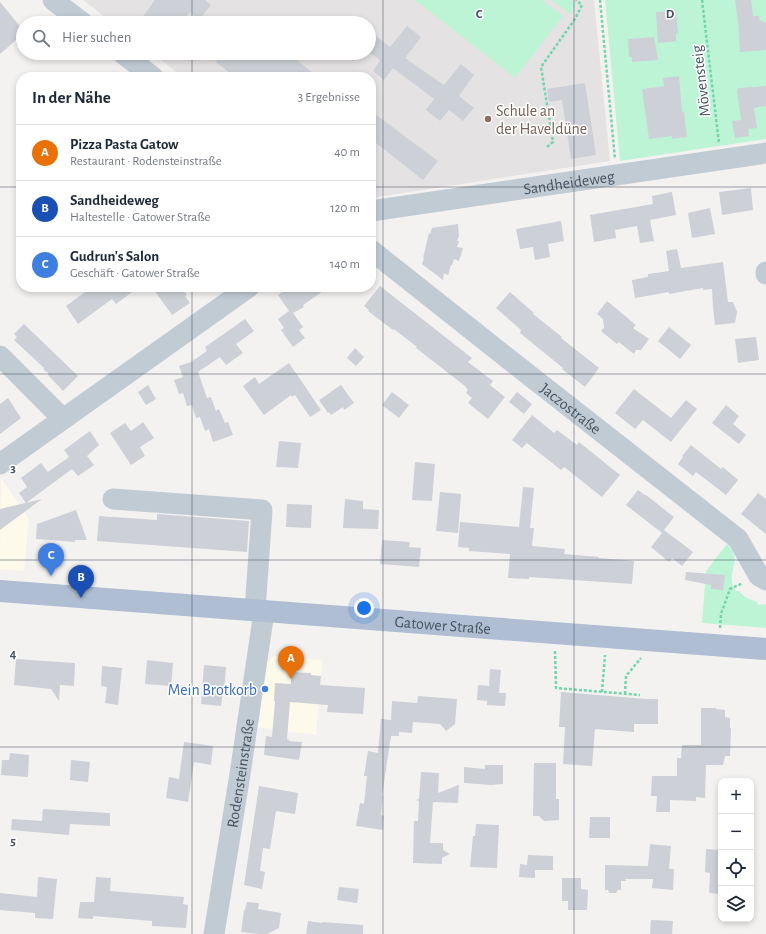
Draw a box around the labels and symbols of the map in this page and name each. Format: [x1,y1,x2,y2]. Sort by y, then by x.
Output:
text: C [476,8,483,21]
text: D [666,8,675,21]
street label: Mövensteig [689,44,713,118]
place label: Schule an der Haveldüne [496,103,587,137]
marker: Schule an der Haveldüne [483,114,493,124]
street label: Sandheideweg [522,168,616,198]
street label: Jaczostraße [537,380,604,437]
text: 3 [10,462,16,475]
pin: C [38,543,64,576]
pin: B [68,565,94,598]
your location [354,598,374,618]
street label: Gatower Straße [394,614,491,637]
pin: A [278,646,304,679]
text: 4 [10,648,17,661]
place label: Mein Brotkorb [168,682,257,698]
marker: Mein Brotkorb [260,684,270,694]
street label: Rodensteinstraße [224,718,257,829]
text: 5 [10,835,16,848]

